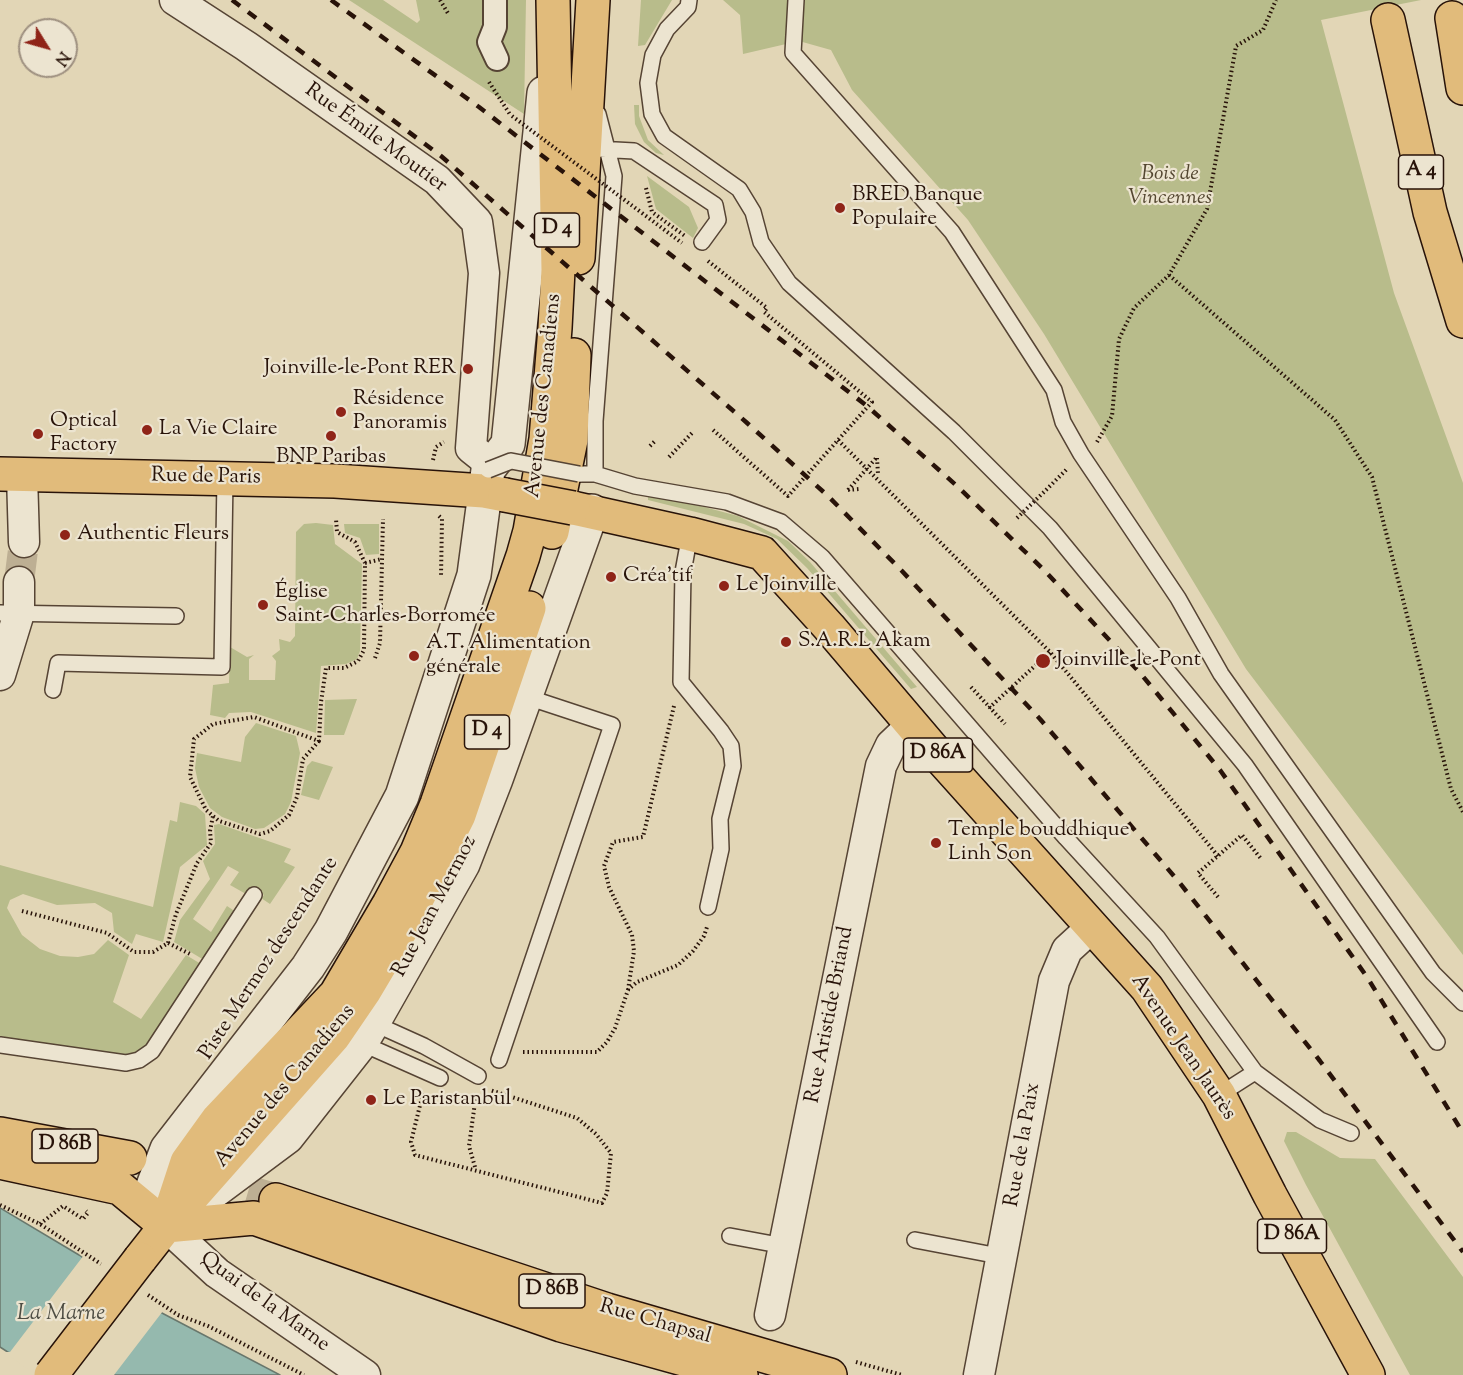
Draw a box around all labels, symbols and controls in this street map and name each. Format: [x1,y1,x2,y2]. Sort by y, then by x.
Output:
north arrow [18,18,78,78]
text: N [48,46,74,70]
street label: Rue Émile Moutier [299,79,451,199]
road number: A 4 [1398,155,1444,189]
park label: Bois de Vincennes [1128,162,1212,212]
place label: BRED Banque Populaire [852,183,983,233]
marker: BRED Banque Populaire [833,201,847,215]
road number: D 4 [534,213,580,247]
street label: Avenue des Canadiens [522,293,568,499]
place label: Joinville-le-Pont RER [264,356,456,382]
marker: Joinville-le-Pont RER [461,362,475,376]
place label: Résidence Panoramis [353,387,447,437]
marker: Résidence Panoramis [334,405,348,419]
place label: Optical Factory [50,409,118,459]
place label: La Vie Claire [159,417,278,443]
marker: La Vie Claire [140,423,154,437]
marker: Optical Factory [31,427,45,441]
marker: BNP Paribas [324,429,338,443]
place label: BNP Paribas [276,445,386,471]
street label: Rue de Paris [151,464,261,492]
place label: Authentic Fleurs [77,522,229,548]
marker: Authentic Fleurs [58,528,72,542]
place label: Créa'tif [623,564,692,590]
marker: Créa'tif [604,570,618,584]
place label: Le Joinville [736,573,837,599]
marker: Le Joinville [717,579,731,593]
place label: Église Saint-Charles-Borromée [275,580,496,630]
marker: Église Saint-Charles-Borromée [256,598,270,612]
place label: S.A.R.L Akam [798,629,931,655]
place label: A.T. Alimentation générale [426,631,591,681]
marker: S.A.R.L Akam [779,635,793,649]
place label: Joinville-le-Pont [1056,648,1201,674]
marker: A.T. Alimentation générale [407,649,421,663]
marker: Joinville-le-Pont [1034,652,1052,670]
road number: D 4 [464,715,510,749]
road number: D 86A [904,738,972,772]
place label: Temple bouddhique Linh Son [948,818,1130,868]
street label: Rue Jean Mermoz [388,832,484,982]
marker: Temple bouddhique Linh Son [929,836,943,850]
street label: Piste Mermoz descendante [195,853,345,1065]
street label: Rue Aristide Briand [802,925,860,1105]
street label: Avenue Jean Jaurès [1124,970,1240,1126]
street label: Avenue des Canadiens [210,1000,362,1174]
street label: Rue de la Paix [1001,1081,1047,1209]
place label: Le Paristanbul [383,1087,511,1113]
marker: Le Paristanbul [364,1093,378,1107]
road number: D 86B [32,1129,98,1163]
road number: D 86A [1258,1219,1326,1253]
street label: Quai de la Marne [194,1247,334,1359]
road number: D 86B [519,1274,585,1308]
street label: Rue Chapsal [596,1295,714,1351]
water label: La Marne [17,1302,105,1328]

